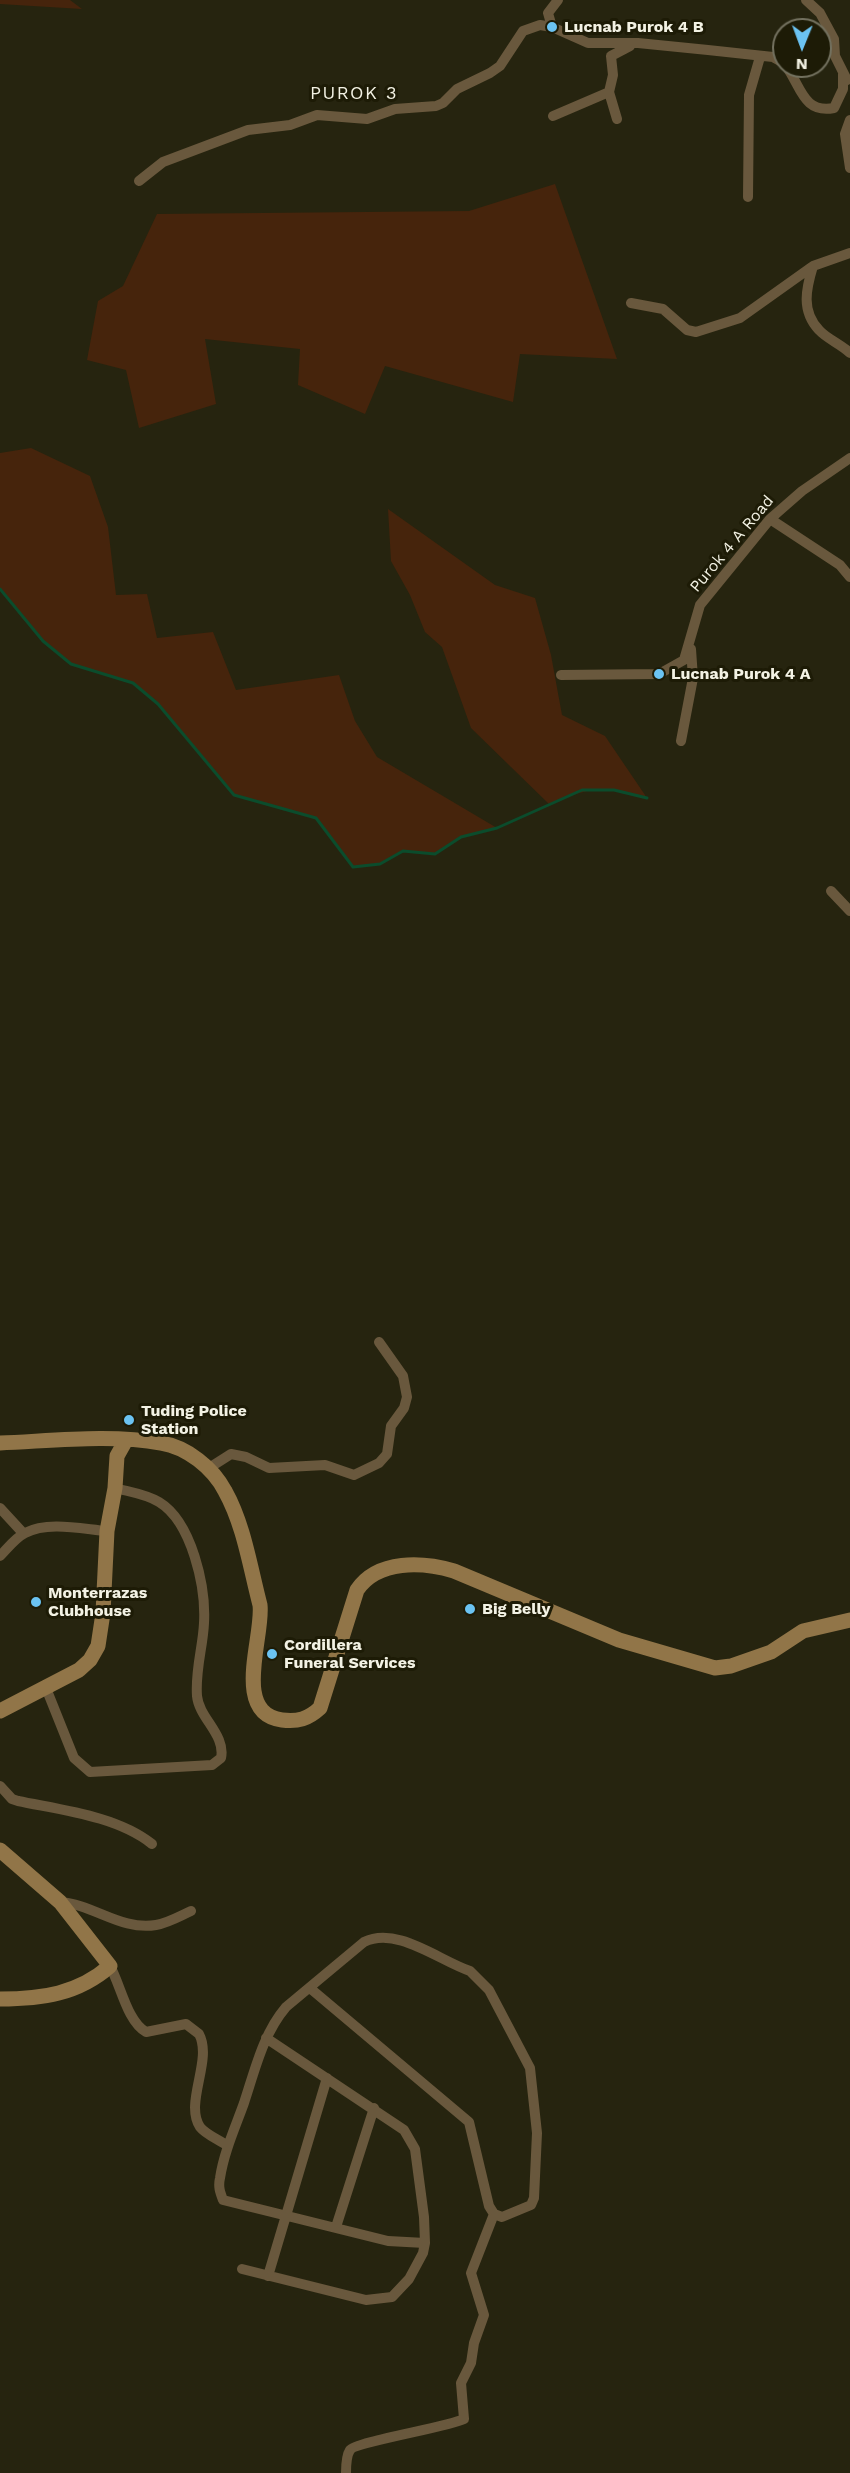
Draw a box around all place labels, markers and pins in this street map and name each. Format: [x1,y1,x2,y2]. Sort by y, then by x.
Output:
place label: Lucnab Purok 4 B [564,17,704,37]
marker: Lucnab Purok 4 B [545,20,559,34]
place label: Lucnab Purok 4 A [671,664,811,684]
marker: Lucnab Purok 4 A [652,667,666,681]
place label: Tuding Police Station [141,1401,247,1439]
marker: Tuding Police Station [122,1413,136,1427]
place label: Monterrazas Clubhouse [48,1583,147,1621]
marker: Monterrazas Clubhouse [29,1595,43,1609]
place label: Big Belly [482,1599,551,1619]
marker: Big Belly [463,1602,477,1616]
place label: Cordillera Funeral Services [284,1635,415,1673]
marker: Cordillera Funeral Services [265,1647,279,1661]

